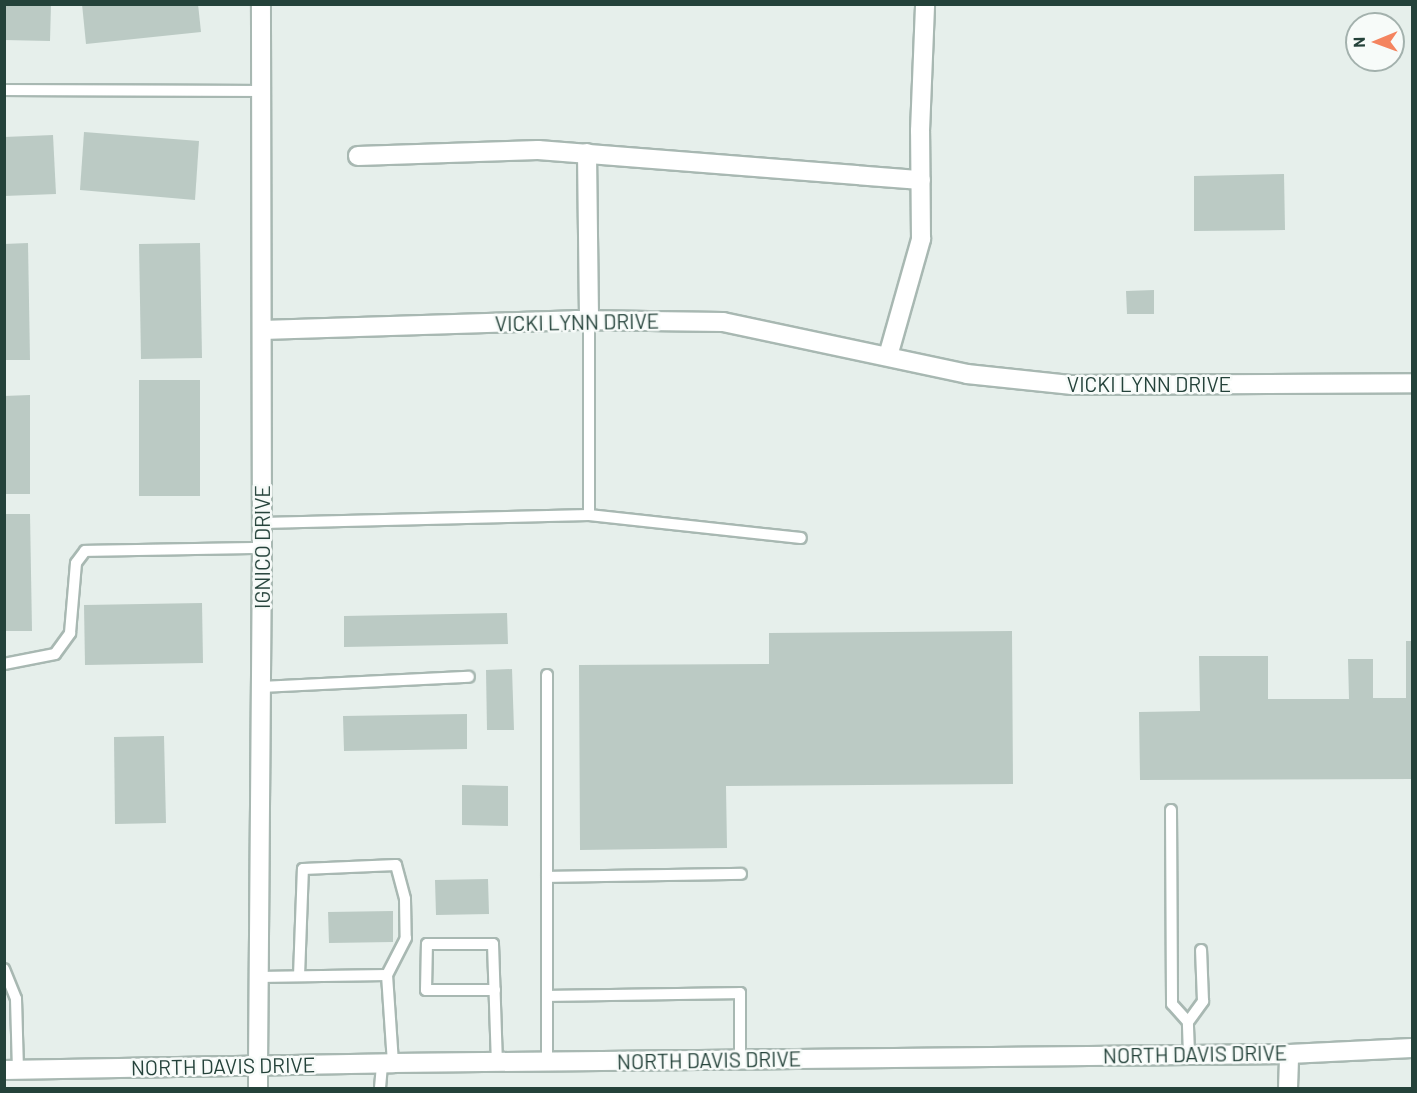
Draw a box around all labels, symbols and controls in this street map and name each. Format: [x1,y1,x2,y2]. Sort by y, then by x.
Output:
north arrow [1345,12,1405,72]
text: N [1349,37,1368,48]
street label: VICKI LYNN DRIVE [495,308,659,336]
street label: VICKI LYNN DRIVE [1067,371,1231,397]
street label: IGNICO DRIVE [249,485,275,609]
street label: NORTH DAVIS DRIVE [1103,1040,1287,1068]
street label: NORTH DAVIS DRIVE [617,1046,801,1074]
street label: NORTH DAVIS DRIVE [131,1052,315,1080]

